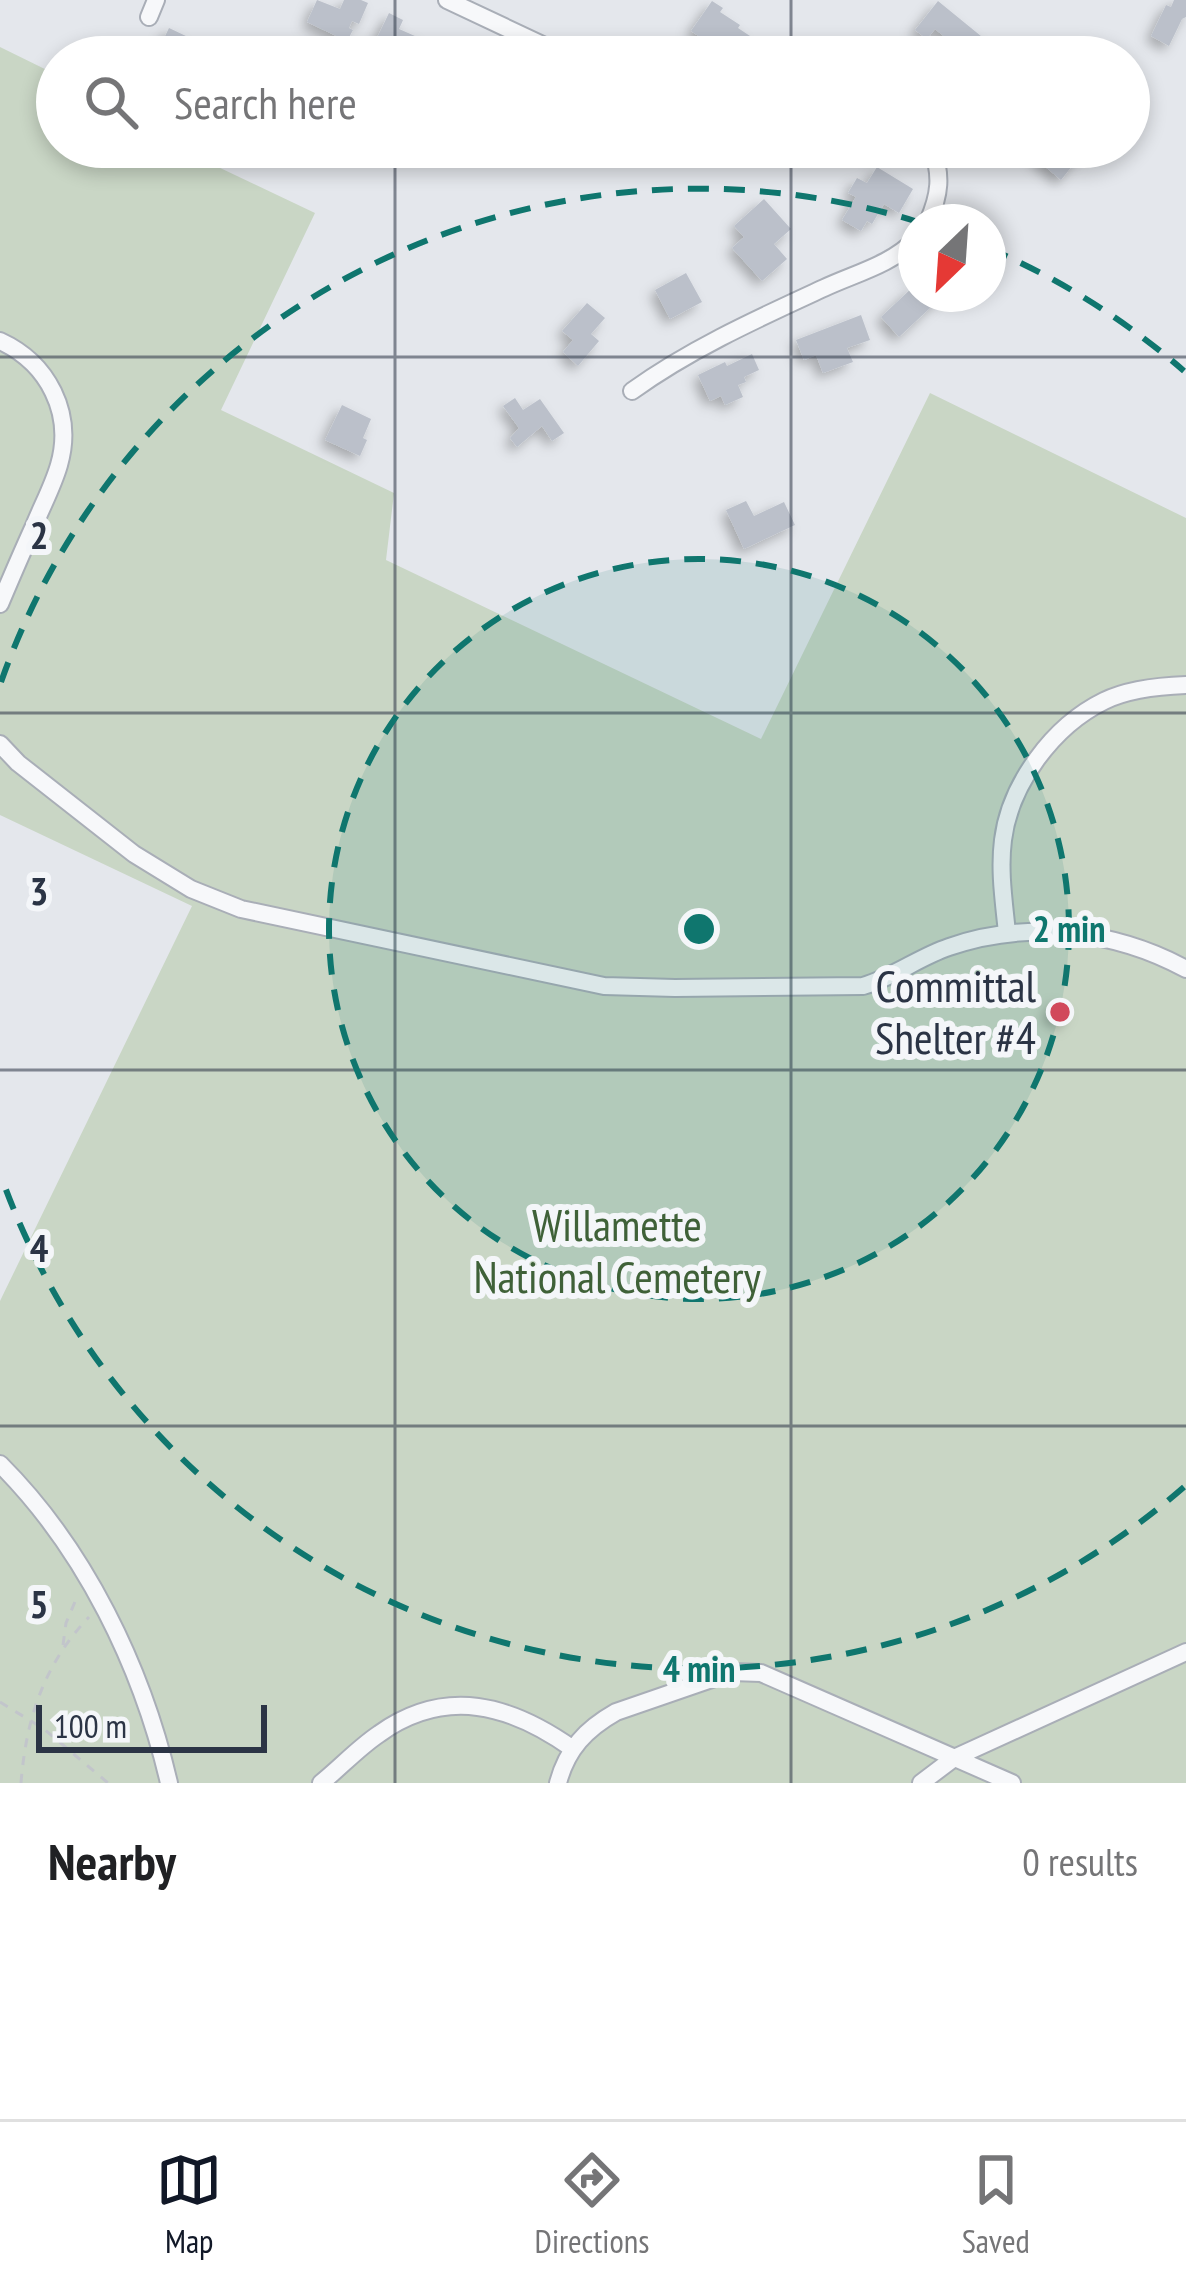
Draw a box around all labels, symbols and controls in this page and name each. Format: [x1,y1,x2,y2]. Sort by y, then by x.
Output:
search box [36,36,1150,168]
icon: search [78,69,144,135]
text: Search here [174,73,357,131]
north arrow [898,204,1006,312]
text: 2 [30,509,48,560]
text: 3 [30,865,48,916]
text: 2 min [1033,905,1105,952]
centre of rings [678,908,720,950]
place label: Committal Shelter #4 [875,956,1037,1066]
marker: Committal Shelter #4 [1047,999,1073,1025]
park label: Willamette National Cemetery [473,1195,761,1305]
text: 4 [30,1222,49,1273]
text: 5 [30,1578,48,1629]
text: 4 min [663,1645,735,1692]
scale bar [36,1699,267,1752]
text: 100 m [54,1704,127,1747]
text: Nearby [48,1828,176,1894]
text: 0 results [1022,1836,1138,1887]
tab: Map [156,2147,222,2262]
tab: Directions [535,2147,649,2262]
tab: Saved [962,2147,1030,2262]

